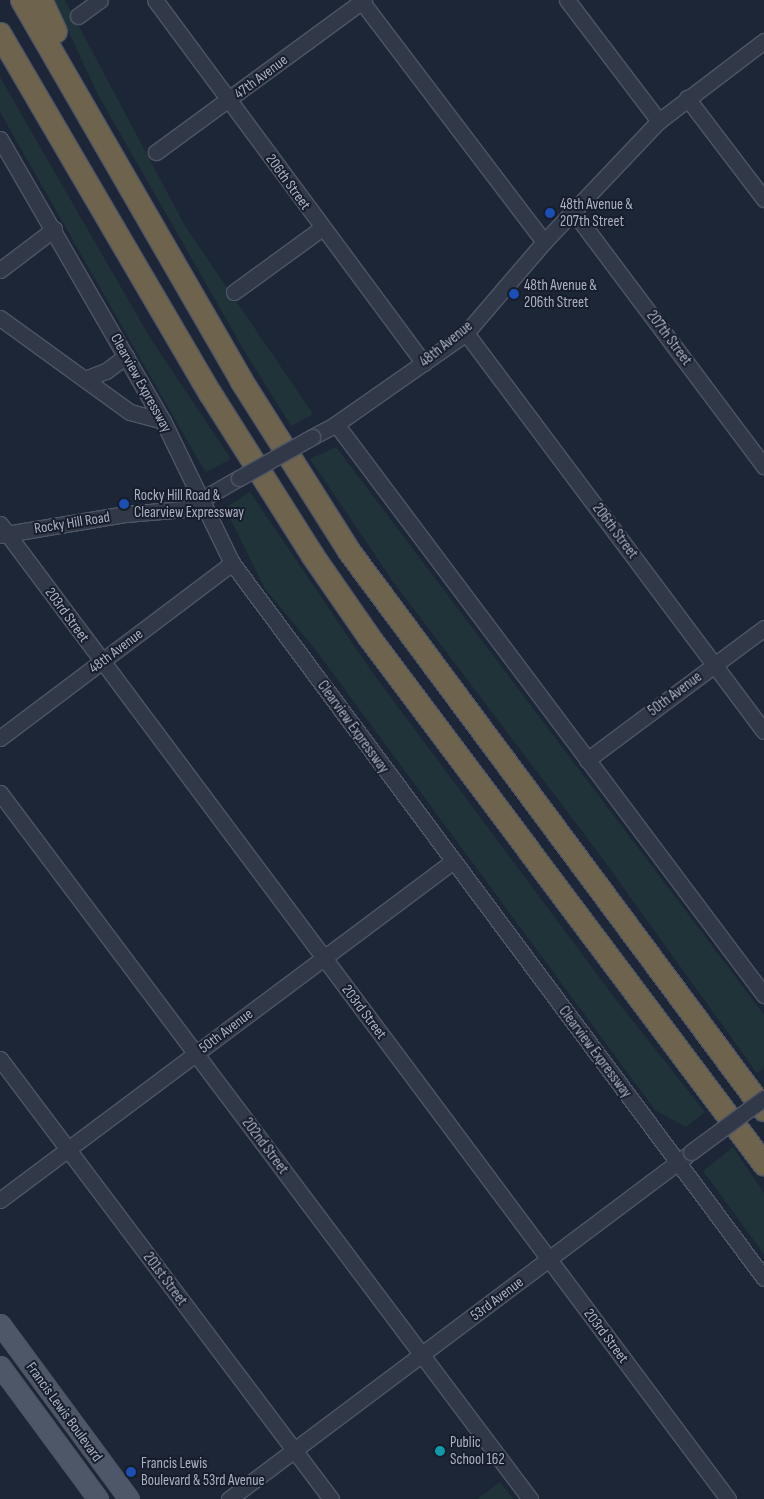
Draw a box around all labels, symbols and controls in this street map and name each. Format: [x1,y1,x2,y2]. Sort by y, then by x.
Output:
street label: 47th Avenue [231,51,291,103]
street label: 206th Street [262,151,314,213]
place label: 48th Avenue & 207th Street [560,195,633,230]
marker: 48th Avenue & 207th Street [544,207,556,219]
place label: 48th Avenue & 206th Street [524,276,597,311]
marker: 48th Avenue & 206th Street [508,288,520,300]
street label: 207th Street [643,307,695,369]
street label: 48th Avenue [416,317,476,371]
street label: Clearview Expressway [106,330,176,436]
place label: Rocky Hill Road & Clearview Expressway [134,486,244,521]
marker: Rocky Hill Road & Clearview Expressway [118,498,130,510]
street label: 206th Street [588,500,642,562]
street label: Rocky Hill Road [33,508,111,538]
street label: 203rd Street [41,584,93,646]
street label: 48th Avenue [85,625,147,677]
street label: 50th Avenue [645,668,705,720]
street label: Clearview Expressway [313,677,393,777]
street label: 203rd Street [338,981,390,1043]
street label: Clearview Expressway [555,1003,635,1101]
street label: 50th Avenue [196,1005,256,1057]
street label: 202nd Street [238,1114,292,1178]
street label: 201st Street [139,1249,191,1309]
street label: 53rd Avenue [467,1273,527,1325]
street label: 203rd Street [580,1305,632,1367]
street label: Francis Lewis Boulevard [22,1359,106,1465]
place label: Public School 162 [450,1433,505,1468]
marker: Public School 162 [434,1445,446,1457]
place label: Francis Lewis Boulevard & 53rd Avenue [141,1454,265,1489]
marker: Francis Lewis Boulevard & 53rd Avenue [125,1466,137,1478]

